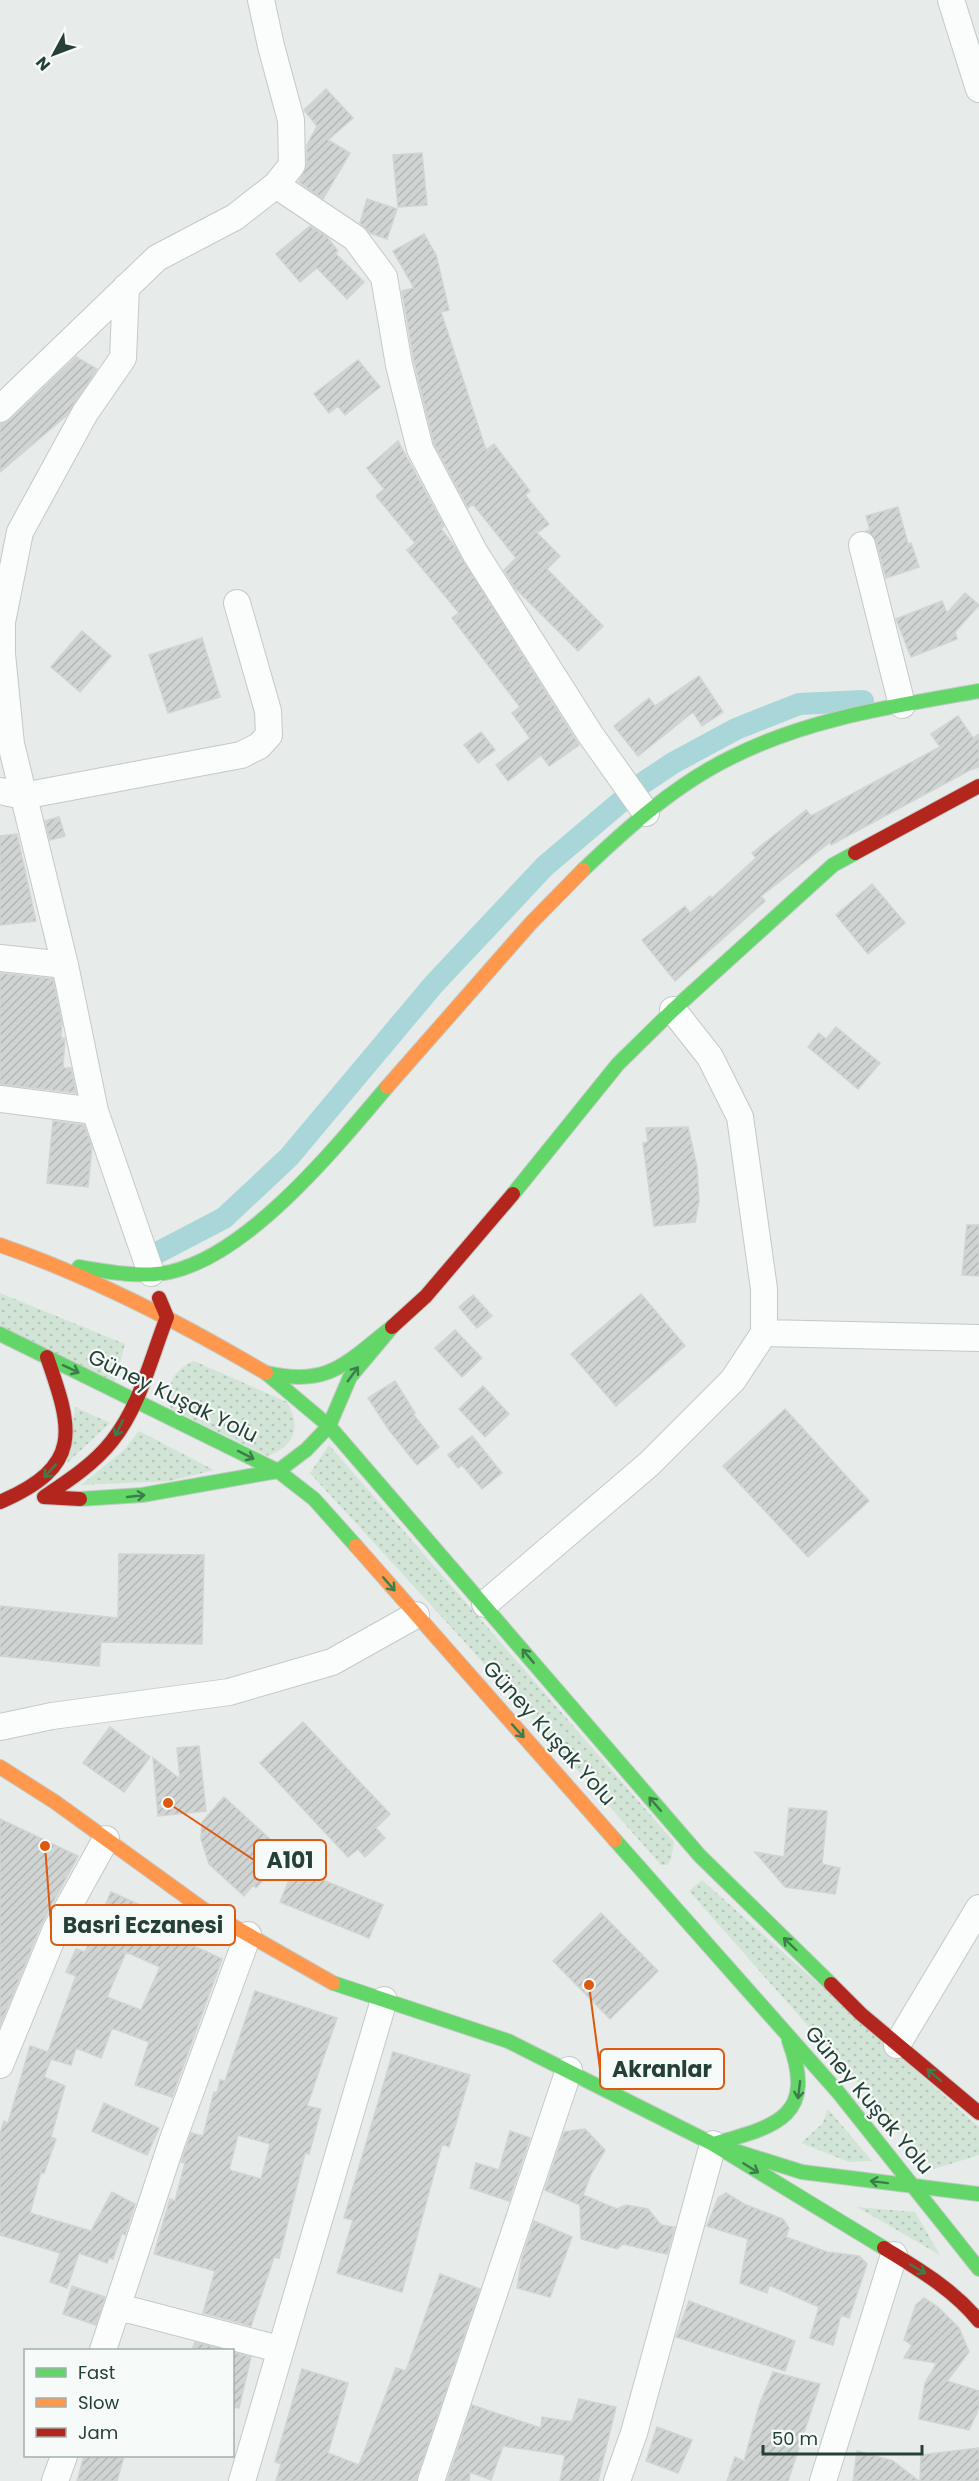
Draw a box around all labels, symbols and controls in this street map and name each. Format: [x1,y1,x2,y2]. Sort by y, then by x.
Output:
north arrow [24,24,84,84]
text: N [30,51,56,76]
street label: Güney Kuşak Yolu [83,1342,263,1449]
one-way arrow [62,1364,80,1376]
one-way arrow [346,1366,359,1382]
one-way arrow [113,1419,125,1437]
one-way arrow [237,1450,255,1461]
one-way arrow [43,1463,57,1478]
one-way arrow [125,1490,145,1501]
one-way arrow [383,1576,396,1592]
one-way arrow [521,1649,535,1664]
street label: Güney Kuşak Yolu [477,1654,622,1811]
one-way arrow [511,1723,525,1738]
one-way arrow [648,1797,662,1812]
callout: A101 [254,1840,326,1880]
text: A101 [266,1845,314,1876]
callout: Basri Eczanesi [51,1905,235,1945]
text: Basri Eczanesi [63,1910,223,1941]
one-way arrow [782,1937,797,1951]
street label: Güney Kuşak Yolu [799,2019,940,2180]
callout: Akranlar [600,2049,724,2089]
text: Akranlar [612,2054,712,2085]
one-way arrow [926,2069,942,2082]
one-way arrow [793,2080,804,2100]
one-way arrow [742,2163,759,2175]
one-way arrow [870,2176,890,2187]
one-way arrow [909,2263,926,2275]
legend [24,2349,234,2457]
text: Fast [78,2360,115,2385]
text: Slow [78,2390,120,2415]
scale bar [763,2418,922,2456]
text: Jam [78,2420,118,2445]
text: 50 m [772,2426,818,2451]

